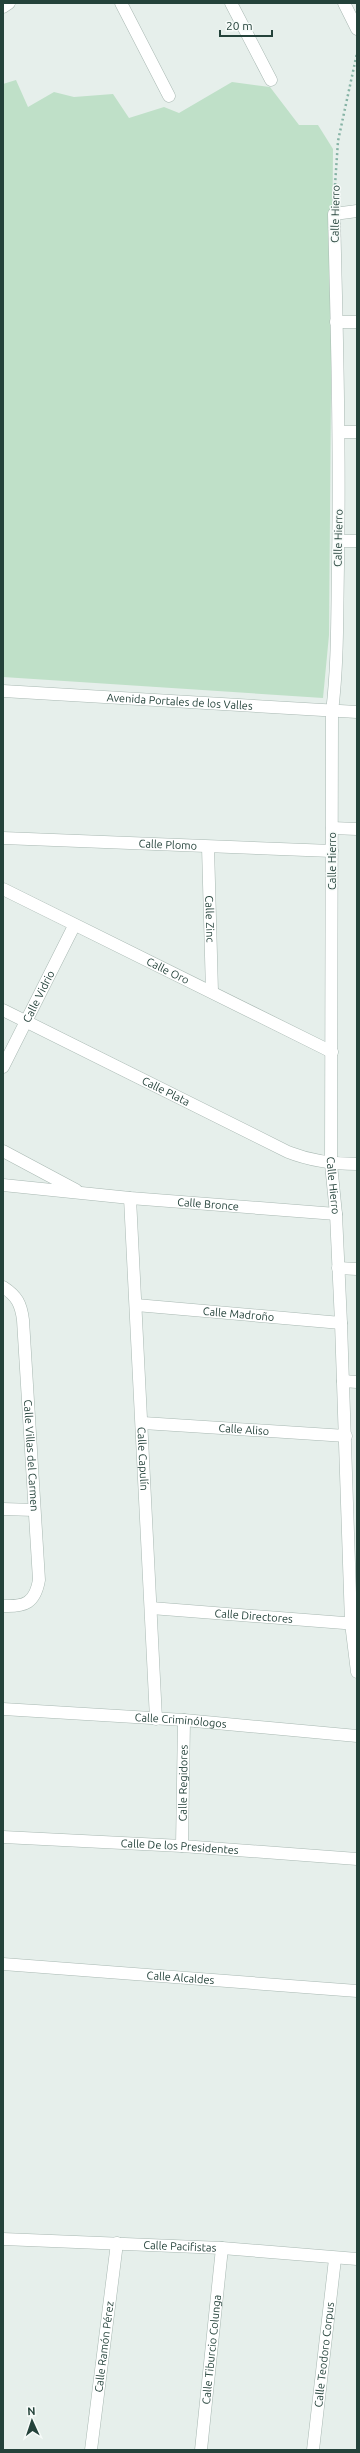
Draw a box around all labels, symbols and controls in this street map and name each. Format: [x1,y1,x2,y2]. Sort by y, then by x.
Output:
scale bar [220,12,272,38]
text: 20 m [226,19,253,32]
street label: Calle Hierro [328,185,342,243]
street label: Calle Hierro [331,509,345,567]
street label: Avenida Portales de los Valles [106,691,253,712]
street label: Calle Hierro [326,832,338,890]
street label: Calle Plomo [138,837,197,852]
street label: Calle Zinc [203,895,217,943]
street label: Calle Oro [145,955,191,986]
street label: Calle Vidrio [20,968,57,1024]
street label: Calle Plata [140,1074,192,1108]
street label: Calle Hierro [325,1157,342,1215]
street label: Calle Bronce [177,1196,239,1212]
street label: Calle Madroño [202,1305,275,1323]
street label: Calle Villas del Carmen [22,1399,41,1512]
street label: Calle Aliso [218,1422,270,1437]
street label: Calle Capulín [135,1427,151,1491]
street label: Calle Directores [214,1607,293,1625]
street label: Calle Criminólogos [134,1711,227,1730]
street label: Calle Regidores [176,1744,190,1821]
street label: Calle De los Presidentes [120,1837,239,1856]
street label: Calle Alcaldes [146,1969,215,1986]
street label: Calle Pacifistas [143,2239,217,2254]
street label: Calle Tiburcio Colunga [200,2294,223,2405]
street label: Calle Ramón Pérez [92,2301,116,2393]
street label: Calle Teodoro Corpus [312,2301,336,2408]
north arrow [12,2401,52,2441]
text: N [27,2405,36,2417]

